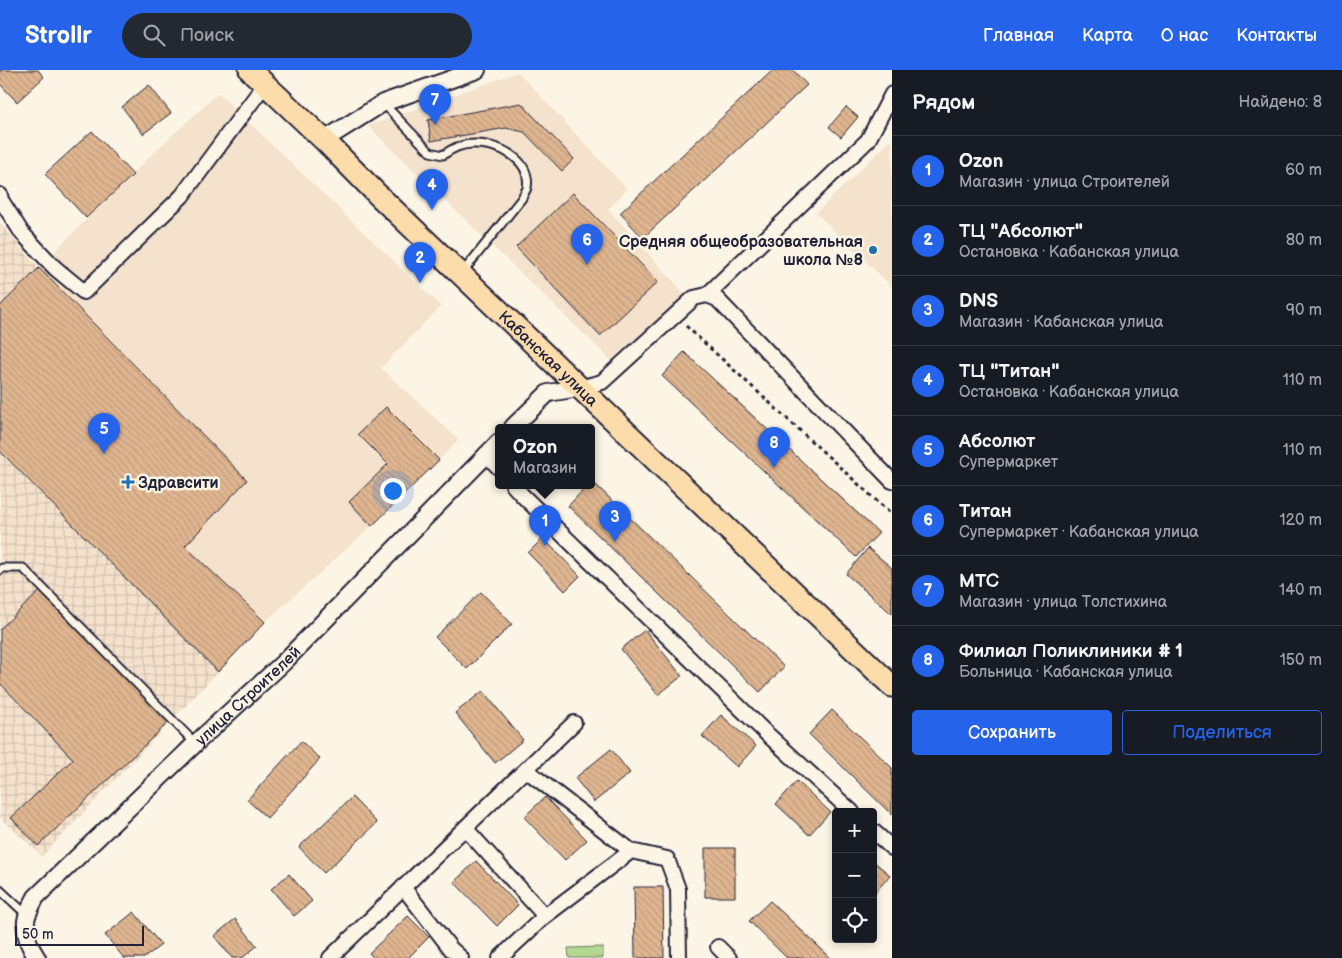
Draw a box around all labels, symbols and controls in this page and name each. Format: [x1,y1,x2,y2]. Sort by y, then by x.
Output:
search box [122,13,472,58]
text: Strollr [25,21,92,50]
icon: search [140,21,168,49]
text: Поиск [180,24,234,47]
text: Главная [983,25,1054,46]
text: Карта [1082,25,1133,46]
text: О нас [1161,25,1208,46]
text: Контакты [1236,25,1317,46]
pin: 7 [419,84,451,125]
text: Рядом [912,90,975,115]
text: Найдено: 8 [1239,93,1322,112]
text: Ozon [959,150,1003,173]
text: 1 [925,161,931,180]
text: 60 m [1285,161,1322,180]
pin: 4 [416,169,448,210]
text: Магазин · улица Строителей [959,173,1170,192]
text: ТЦ "Абсолют" [959,220,1083,243]
pin: 6 [571,224,603,265]
text: 2 [923,231,933,250]
text: 80 m [1286,231,1322,250]
place label: Средняя общеобразовательная школа №8 [619,233,863,270]
pin: 2 [404,242,436,283]
text: Остановка · Кабанская улица [959,243,1179,262]
marker: Средняя общеобразовательная школа №8 [867,244,879,256]
text: DNS [959,290,998,313]
text: 3 [923,301,933,320]
text: 90 m [1286,301,1322,320]
street label: Кабанская улица [494,307,602,411]
text: Магазин · Кабанская улица [959,313,1163,332]
text: ТЦ "Титан" [959,360,1060,383]
text: 4 [923,371,933,390]
text: 110 m [1283,371,1322,390]
text: Остановка · Кабанская улица [959,383,1179,402]
pin: 5 [88,413,120,454]
popup [495,424,595,489]
pin: 8 [758,427,790,468]
text: Абсолют [959,430,1035,453]
text: Ozon [513,436,557,459]
text: 5 [923,441,933,460]
text: 110 m [1283,441,1322,460]
text: Супермаркет [959,453,1058,472]
text: Магазин [513,459,577,478]
place label: Здравсити [138,474,219,493]
marker: Здравсити [122,476,134,488]
your location [380,478,406,504]
text: Титан [959,500,1012,523]
pin: 3 [599,501,631,542]
pin: 1 [529,505,561,546]
text: 6 [923,511,933,530]
text: 120 m [1279,511,1322,530]
text: Супермаркет · Кабанская улица [959,523,1199,542]
text: МТС [959,570,999,593]
text: 7 [924,581,932,600]
text: 140 m [1279,581,1322,600]
text: Магазин · улица Толстихина [959,593,1167,612]
text: Филиал Поликлиники # 1 [959,640,1183,663]
street label: улица Строителей [192,643,305,750]
text: 8 [923,651,933,670]
text: 150 m [1280,651,1322,670]
text: Больница · Кабанская улица [959,663,1173,682]
button: Сохранить [912,710,1112,755]
button: Поделиться [1122,710,1322,755]
map controls [832,808,877,943]
button: + [832,808,877,853]
button: − [832,853,877,898]
button: locate [832,898,877,943]
scale bar [15,923,144,946]
text: 50 m [22,926,54,943]

